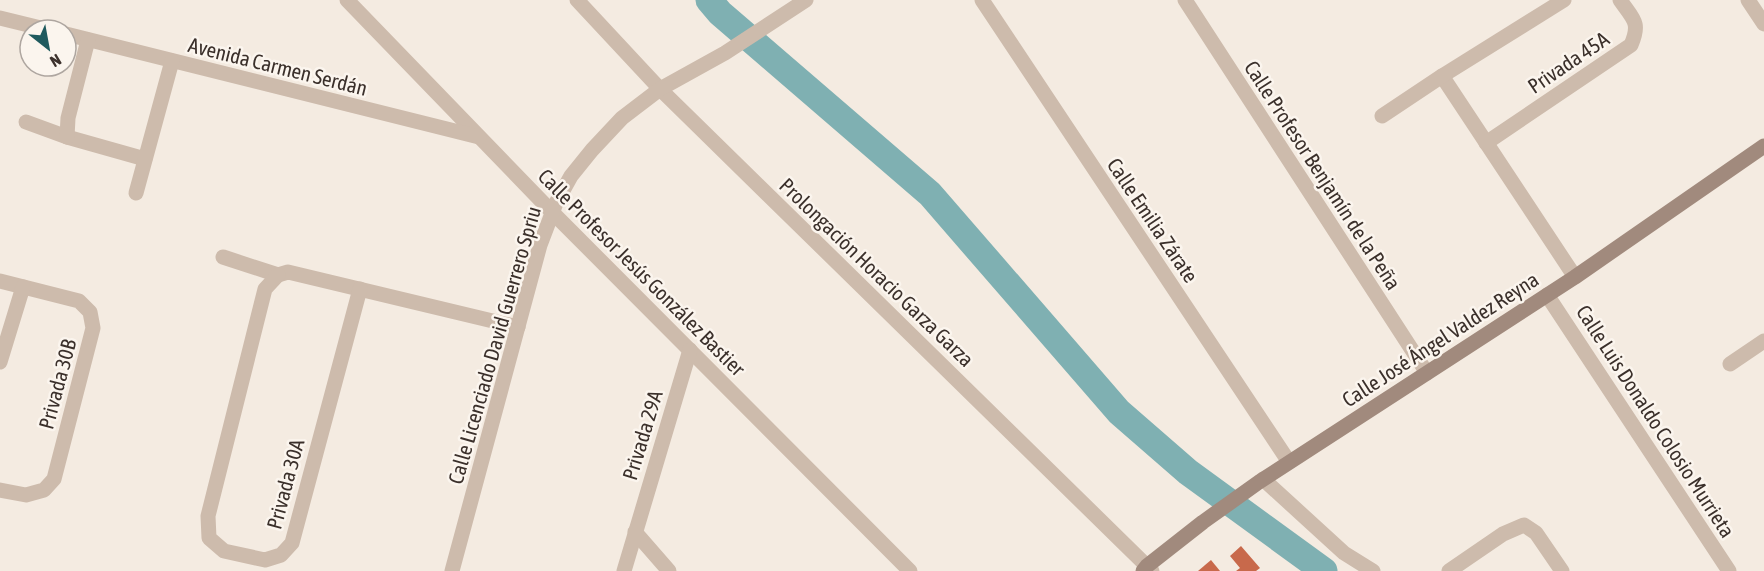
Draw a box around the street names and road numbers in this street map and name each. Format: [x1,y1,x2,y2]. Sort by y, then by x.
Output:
street label: Privada 45A [1523,26,1613,98]
street label: Avenida Carmen Serdán [186,32,370,100]
street label: Calle Profesor Benjamín de la Peña [1240,56,1406,294]
street label: Calle Emilia Zárate [1103,153,1203,287]
street label: Calle Profesor Jesús González Bastier [534,164,751,381]
street label: Prolongación Horacio Garza Garza [775,173,979,371]
street label: Calle Licenciado David Guerrero Spriu [443,204,545,486]
street label: Calle José Ángel Valdez Reyna [1337,267,1543,411]
street label: Calle Luis Donaldo Colosio Murrieta [1572,300,1740,542]
street label: Privada 30B [34,337,80,431]
street label: Privada 29A [617,387,667,483]
street label: Privada 30A [261,436,309,532]

